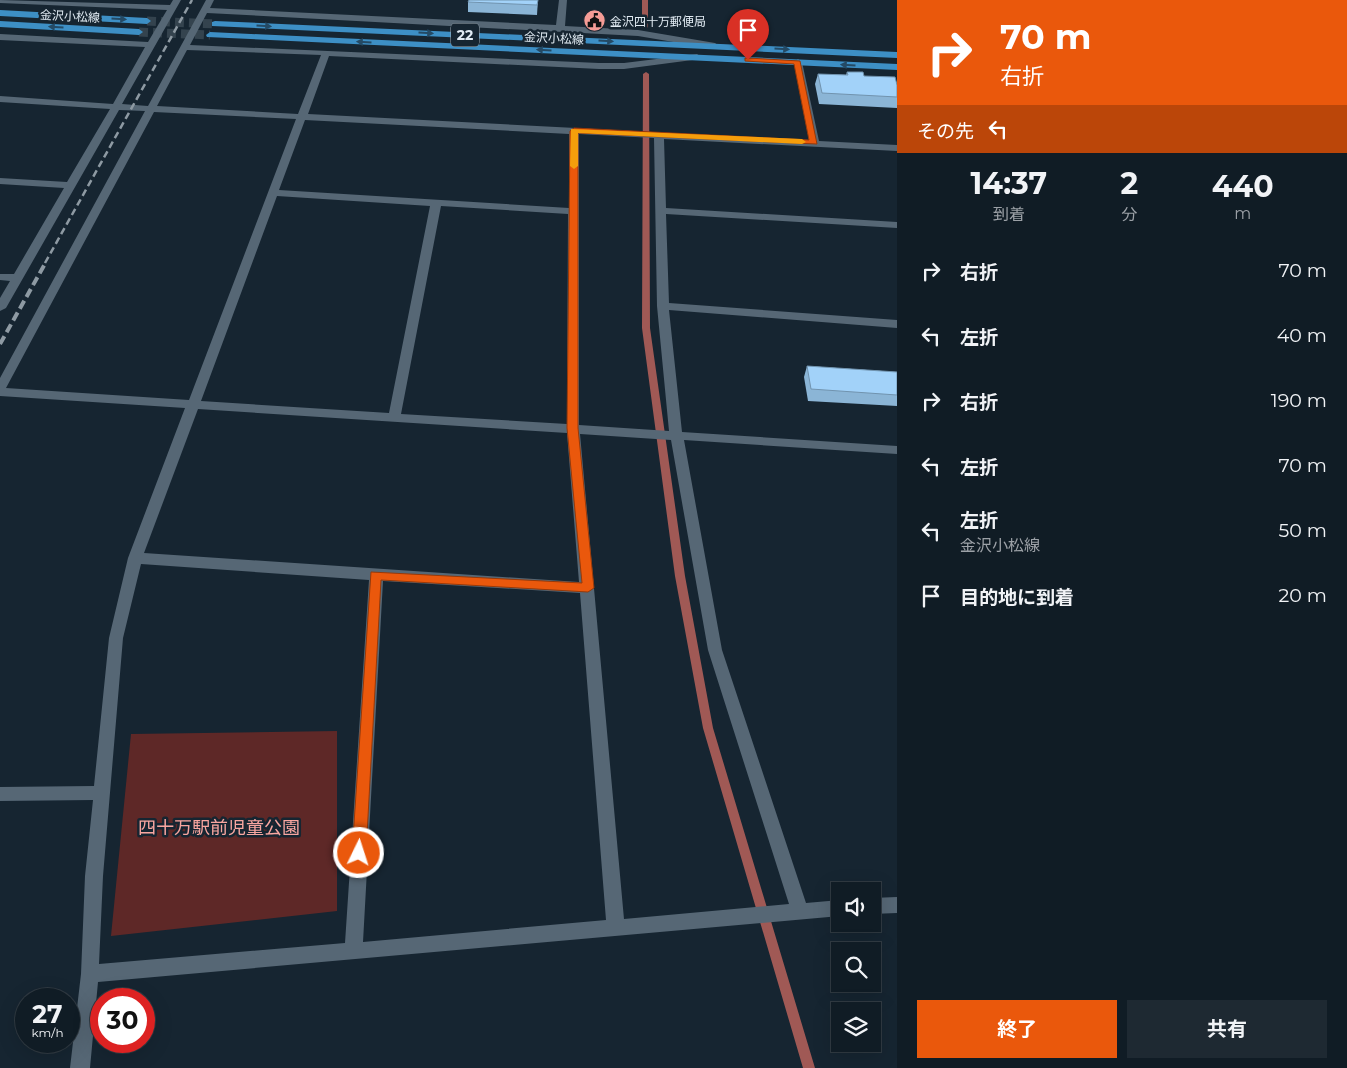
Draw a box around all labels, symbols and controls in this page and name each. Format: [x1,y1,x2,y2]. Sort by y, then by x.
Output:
street label: 金沢小松線 [40,7,100,25]
public building icon: 金沢四十万郵便局 [582,9,606,33]
pin [727,9,769,60]
place label: 金沢四十万郵便局 [610,14,706,29]
text: 70 m [1000,15,1091,58]
one-way arrow [111,16,127,24]
icon: arrive [734,16,762,44]
icon: right [917,20,982,85]
one-way arrow [256,22,272,30]
one-way arrow [47,23,63,31]
road number: 22 [451,24,479,46]
street label: 金沢小松線 [524,29,584,47]
one-way arrow [418,30,434,38]
one-way arrow [356,37,372,45]
one-way arrow [598,38,614,46]
one-way arrow [536,46,552,54]
one-way arrow [774,46,790,54]
one-way arrow [840,60,856,68]
text: 右折 [1000,63,1044,90]
icon: left [984,115,1012,143]
text: その先 [917,120,974,143]
text: 14:37 [970,165,1047,202]
text: 2 [1121,165,1138,202]
text: 440 [1212,168,1274,205]
text: m [1234,204,1251,223]
text: 到着 [993,205,1025,224]
text: 分 [1121,205,1137,224]
icon: right [917,257,945,285]
text: 70 m [1278,259,1327,282]
text: 右折 [960,261,998,284]
icon: left [917,322,945,350]
text: 40 m [1277,324,1327,347]
text: 左折 [960,326,998,349]
icon: right [917,387,945,415]
text: 190 m [1271,389,1327,412]
text: 右折 [960,391,998,414]
icon: left [917,452,945,480]
text: 70 m [1278,454,1327,477]
text: 左折 [960,456,998,479]
text: 左折 [960,509,998,532]
icon: left [917,517,945,545]
text: 50 m [1279,519,1327,542]
text: 金沢小松線 [960,536,1040,555]
icon: arrive [917,582,945,610]
text: 20 m [1279,584,1327,607]
text: 目的地に到着 [960,586,1074,609]
park label: 四十万駅前児童公園 [138,817,300,839]
position arrow [332,826,384,878]
map controls [831,882,881,1052]
button: sound [831,882,881,932]
button: search [831,942,881,992]
speed limit sign: 30 [90,988,155,1053]
text: 27 [32,999,63,1029]
button: 終了 [917,1000,1117,1058]
button: 共有 [1127,1000,1327,1058]
button: layers [831,1002,881,1052]
text: km/h [31,1025,64,1040]

